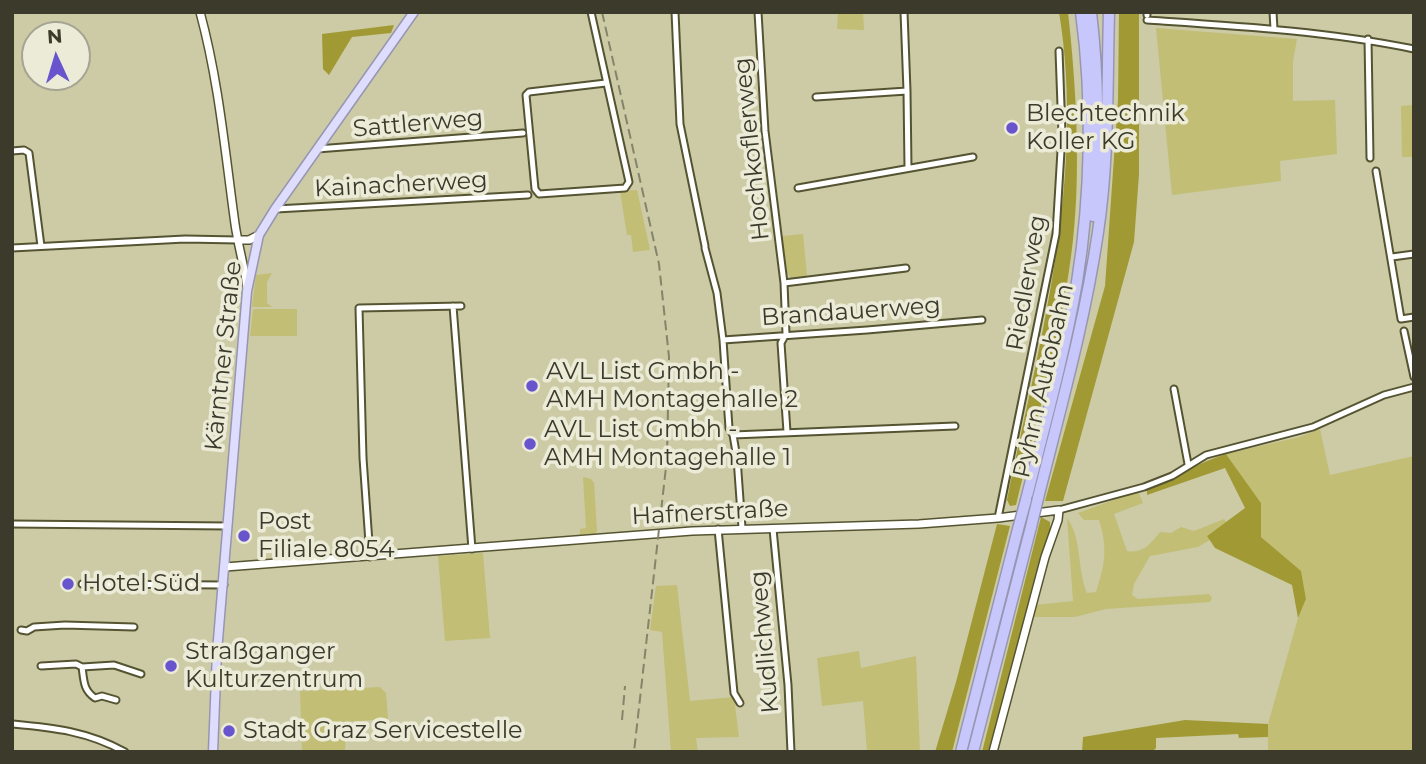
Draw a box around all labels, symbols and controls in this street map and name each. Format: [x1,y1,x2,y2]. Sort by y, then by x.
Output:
north arrow [21,21,91,91]
text: N [46,25,63,49]
street label: Hochkoflerweg [728,56,776,242]
place label: Blechtechnik Koller KG [1026,100,1185,156]
street label: Sattlerweg [352,104,484,144]
marker: Blechtechnik Koller KG [1004,120,1020,136]
street label: Kainacherweg [314,166,488,204]
street label: Riedlerweg [1001,213,1053,353]
street label: Kärntner Straße [200,260,248,452]
street label: Pyhrn Autobahn [1008,281,1080,481]
street label: Brandauerweg [760,291,942,333]
place label: AVL List Gmbh - AMH Montagehalle 2 [546,358,798,414]
marker: AVL List Gmbh - AMH Montagehalle 2 [524,378,540,394]
place label: AVL List Gmbh - AMH Montagehalle 1 [544,416,791,472]
marker: AVL List Gmbh - AMH Montagehalle 1 [522,436,538,452]
street label: Hafnerstraße [631,495,789,531]
place label: Post Filiale 8054 [258,508,395,564]
marker: Post Filiale 8054 [236,528,252,544]
place label: Hotel Süd [82,570,200,598]
street label: Kudlichweg [744,570,786,714]
marker: Hotel Süd [60,576,76,592]
place label: Straßganger Kulturzentrum [185,638,363,694]
marker: Straßganger Kulturzentrum [163,658,179,674]
place label: Stadt Graz Servicestelle [243,717,523,745]
marker: Stadt Graz Servicestelle [221,723,237,739]

